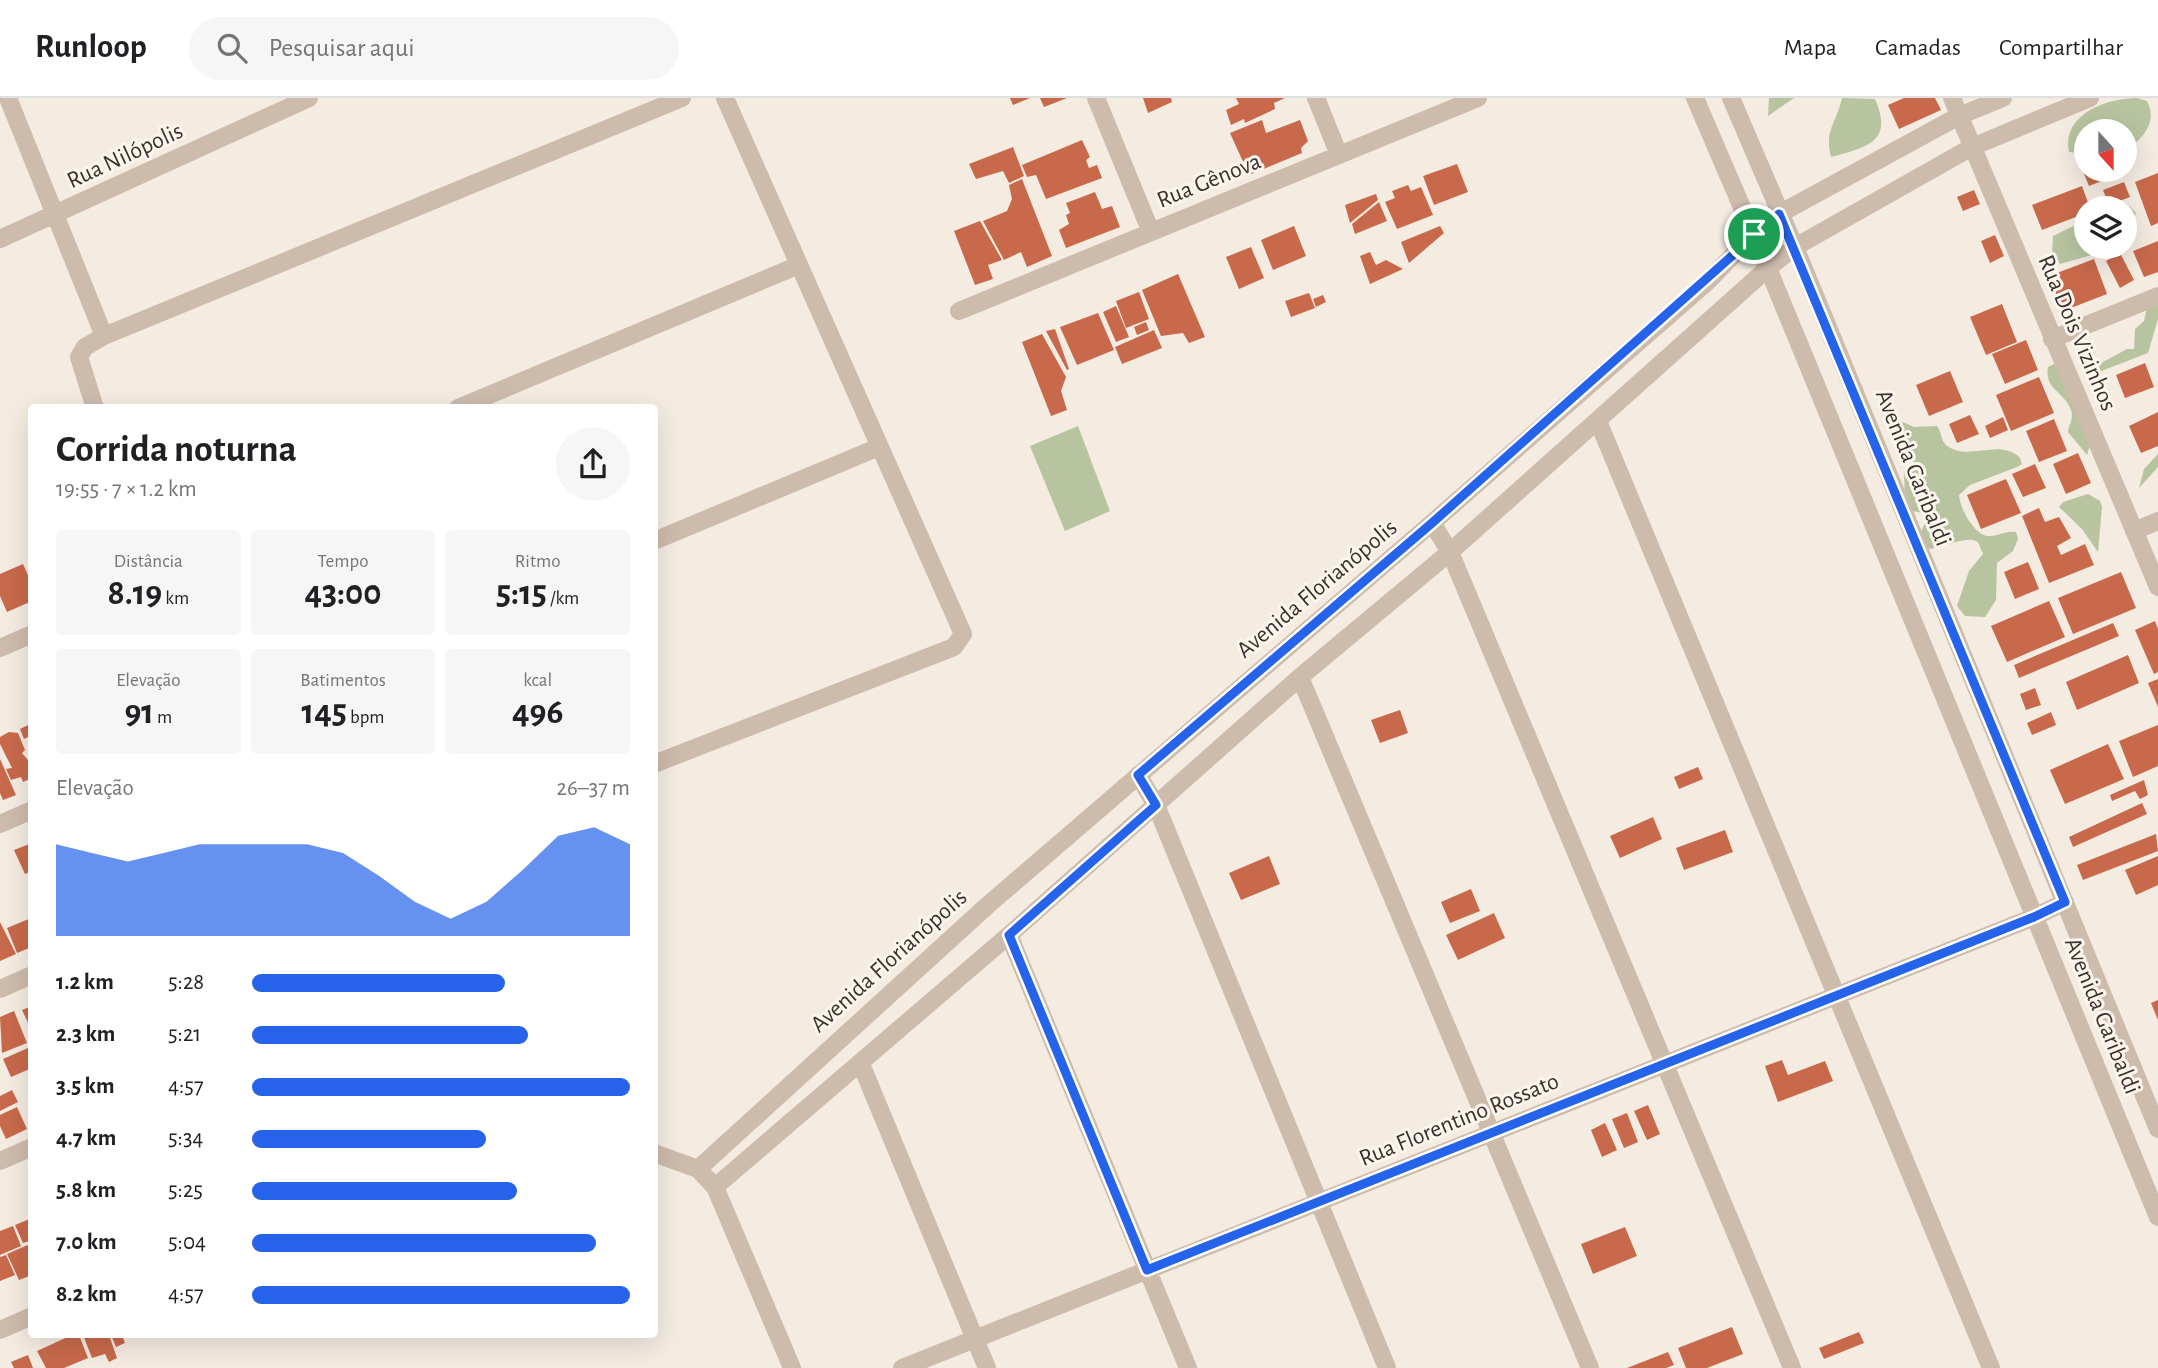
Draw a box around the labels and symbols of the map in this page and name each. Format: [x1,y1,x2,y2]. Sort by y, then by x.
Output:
street label: Rua Nilópolis [63,119,187,193]
north arrow [2074,119,2137,182]
street label: Rua Gênova [1154,149,1264,213]
pin [1724,204,1784,264]
street label: Rua Dois Vizinhos [2033,252,2121,414]
street label: Avenida Garibaldi [1871,386,1955,550]
street label: Avenida Florianópolis [1232,515,1402,663]
street label: Avenida Florianópolis [806,885,972,1037]
street label: Avenida Garibaldi [2060,934,2144,1098]
street label: Rua Florentino Rossato [1356,1069,1562,1171]

